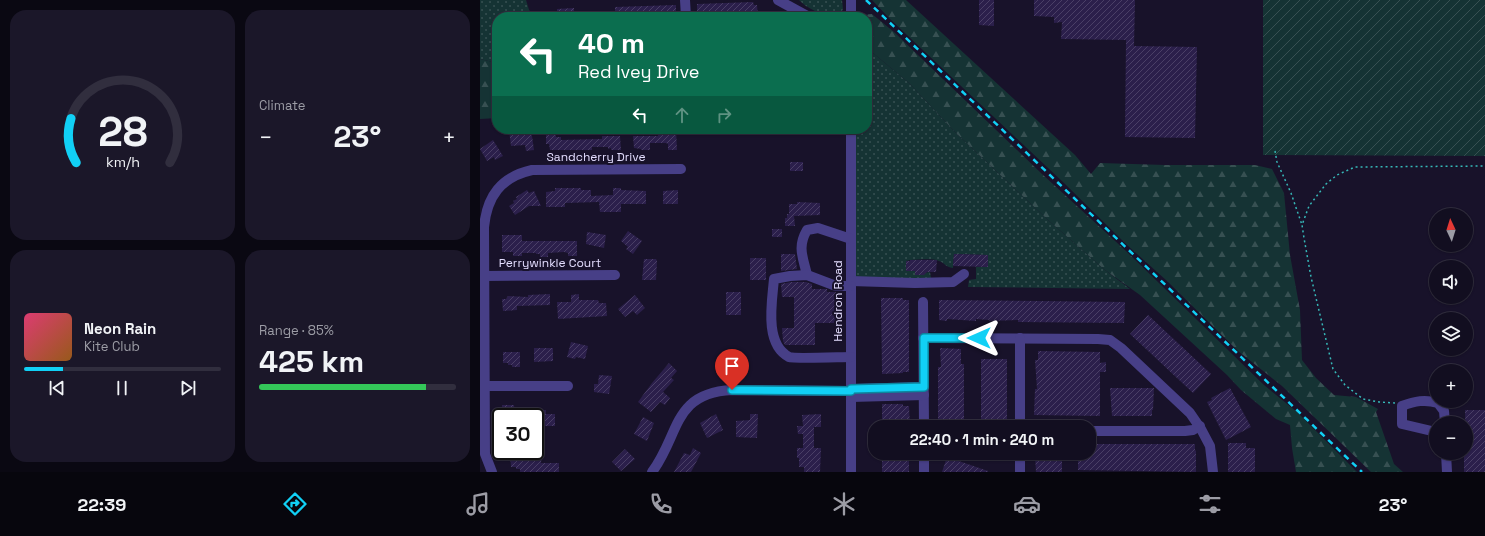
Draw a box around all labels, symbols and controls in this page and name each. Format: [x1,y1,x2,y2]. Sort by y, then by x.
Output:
text: 40 m [578,25,645,61]
icon: left [512,28,564,80]
text: Red Ivey Drive [578,60,699,83]
text: Climate [259,97,305,114]
icon: left [629,104,651,126]
icon: ahead [671,104,693,126]
icon: right [713,104,735,126]
text: 28 [98,105,147,158]
text: 23° [334,117,381,156]
text: − [259,123,273,151]
text: + [442,123,456,151]
street label: Sandcherry Drive [546,149,646,165]
text: km/h [105,153,140,171]
north arrow [1429,208,1473,252]
map controls [1429,208,1473,460]
street label: Perrywinkle Court [499,255,601,271]
street label: Hendron Road [830,260,846,342]
button: sound [1429,260,1473,304]
button: layers [1429,312,1473,356]
position arrow [958,317,1000,359]
text: Neon Rain [84,319,156,338]
text: Range · 85% [259,322,334,339]
text: Kite Club [84,338,140,355]
text: 425 km [259,342,364,381]
pin [715,349,749,390]
icon: arrive [721,355,743,377]
button: + [1429,364,1473,408]
icon: previous [46,377,68,399]
icon: pause [111,377,133,399]
icon: next [177,377,199,399]
speed limit sign: 30 [492,408,544,460]
button: − [1429,416,1473,460]
text: 22:40 · 1 min · 240 m [910,430,1054,449]
icon: directions [281,490,309,518]
icon: music [464,490,492,518]
icon: phone [647,490,675,518]
icon: climate [830,490,858,518]
icon: car [1013,490,1041,518]
icon: filters [1196,490,1224,518]
text: 22:39 [77,493,126,516]
text: 23° [1379,493,1407,516]

